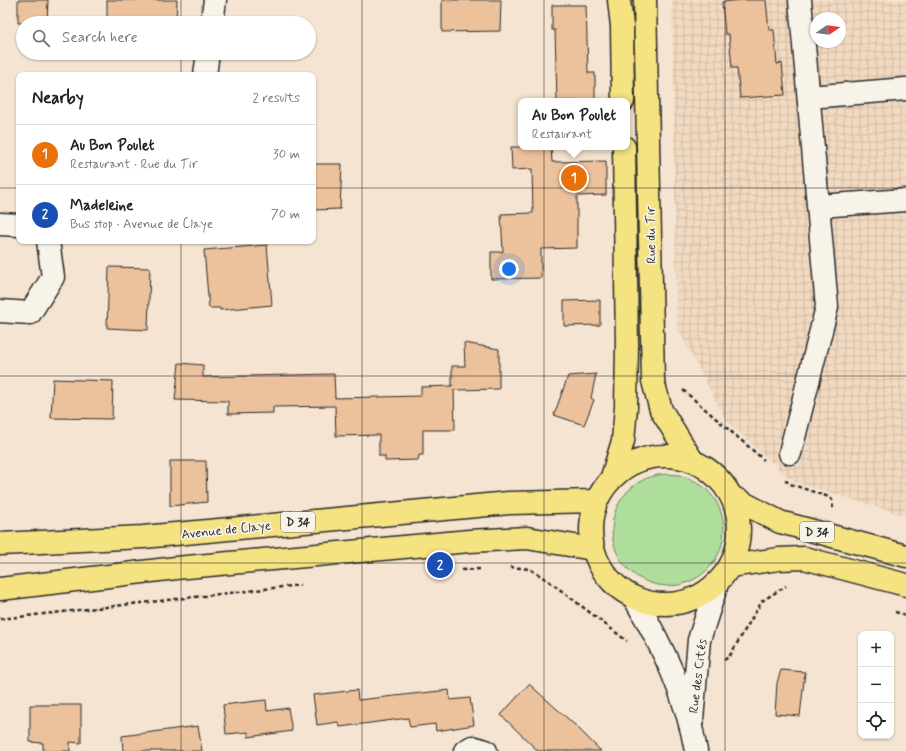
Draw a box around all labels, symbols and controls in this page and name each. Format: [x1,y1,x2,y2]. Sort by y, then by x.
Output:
north arrow [810,12,846,48]
search box [16,16,316,60]
icon: search [30,27,52,49]
text: Search here [62,28,138,48]
text: Nearby [32,87,84,109]
text: 2 results [253,90,300,107]
popup [518,98,630,150]
text: Au Bon Poulet [532,106,616,126]
text: Restaurant [532,126,592,143]
text: Au Bon Poulet [70,136,154,156]
text: 1 [42,146,48,163]
text: 30 m [273,146,300,163]
text: Restaurant · Rue du Tir [70,156,198,173]
pin: 1 [561,163,587,193]
text: Madeleine [70,196,133,216]
street label: Rue du Tir [642,205,660,264]
text: 2 [42,206,48,223]
text: 70 m [271,206,300,223]
text: Bus stop · Avenue de Claye [70,216,213,233]
your location [499,259,519,279]
road number: D 34 [281,512,315,532]
street label: Avenue de Claye [180,517,272,544]
road number: D 34 [800,522,834,542]
pin: 2 [427,550,453,580]
map controls [858,631,894,739]
button: + [858,631,894,667]
street label: Rue des Cités [686,638,712,714]
button: − [858,667,894,703]
button: locate [858,703,894,739]

